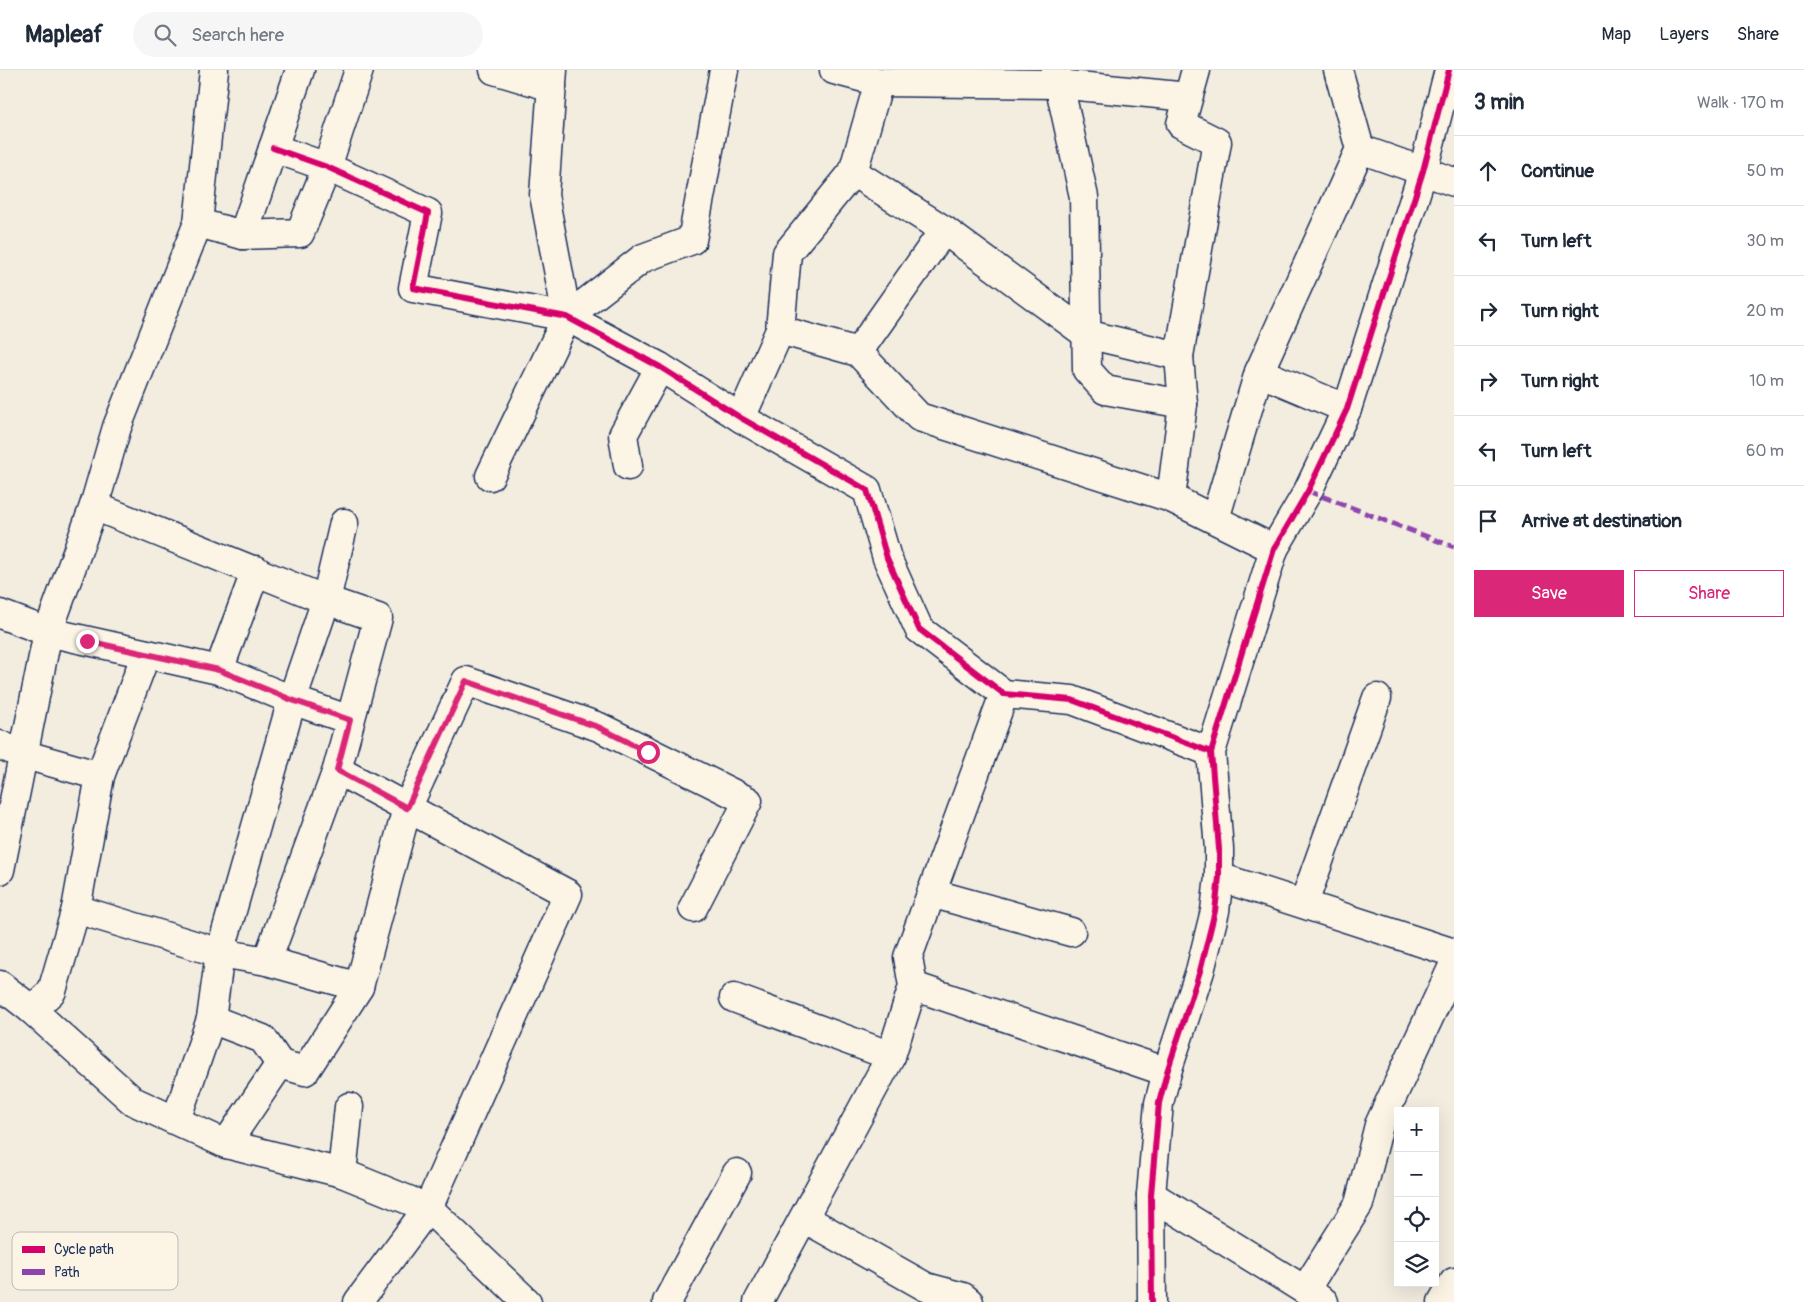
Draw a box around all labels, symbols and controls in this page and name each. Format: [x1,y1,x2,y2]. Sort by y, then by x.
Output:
search box [133,12,483,57]
text: Mapleaf [25,20,103,49]
icon: search [151,21,179,49]
text: Search here [191,23,284,47]
text: Map [1602,23,1631,46]
text: Layers [1659,23,1709,46]
text: Share [1737,23,1779,46]
text: 3 min [1474,89,1524,116]
text: Walk · 170 m [1697,93,1784,113]
icon: ahead [1474,157,1502,185]
text: Continue [1521,159,1594,183]
text: 50 m [1747,161,1784,181]
icon: left [1474,227,1502,255]
text: Turn left [1521,229,1591,253]
text: 30 m [1746,231,1784,251]
icon: right [1474,297,1502,325]
text: Turn right [1521,299,1599,323]
text: 20 m [1746,301,1784,321]
icon: right [1474,367,1502,395]
text: Turn right [1521,369,1599,393]
text: 10 m [1749,371,1784,391]
icon: left [1474,437,1502,465]
text: Turn left [1521,439,1591,463]
text: 60 m [1746,441,1784,461]
icon: arrive [1474,507,1502,535]
text: Arrive at destination [1521,509,1682,533]
button: Save [1474,570,1624,617]
button: Share [1634,570,1784,617]
route end [76,630,99,653]
route start [637,741,660,764]
map controls [1394,1107,1439,1287]
button: + [1394,1107,1439,1152]
button: − [1394,1152,1439,1197]
button: locate [1394,1197,1439,1242]
legend [12,1232,178,1290]
text: Cycle path [54,1241,114,1258]
button: layers [1394,1242,1439,1287]
text: Path [54,1264,79,1281]

